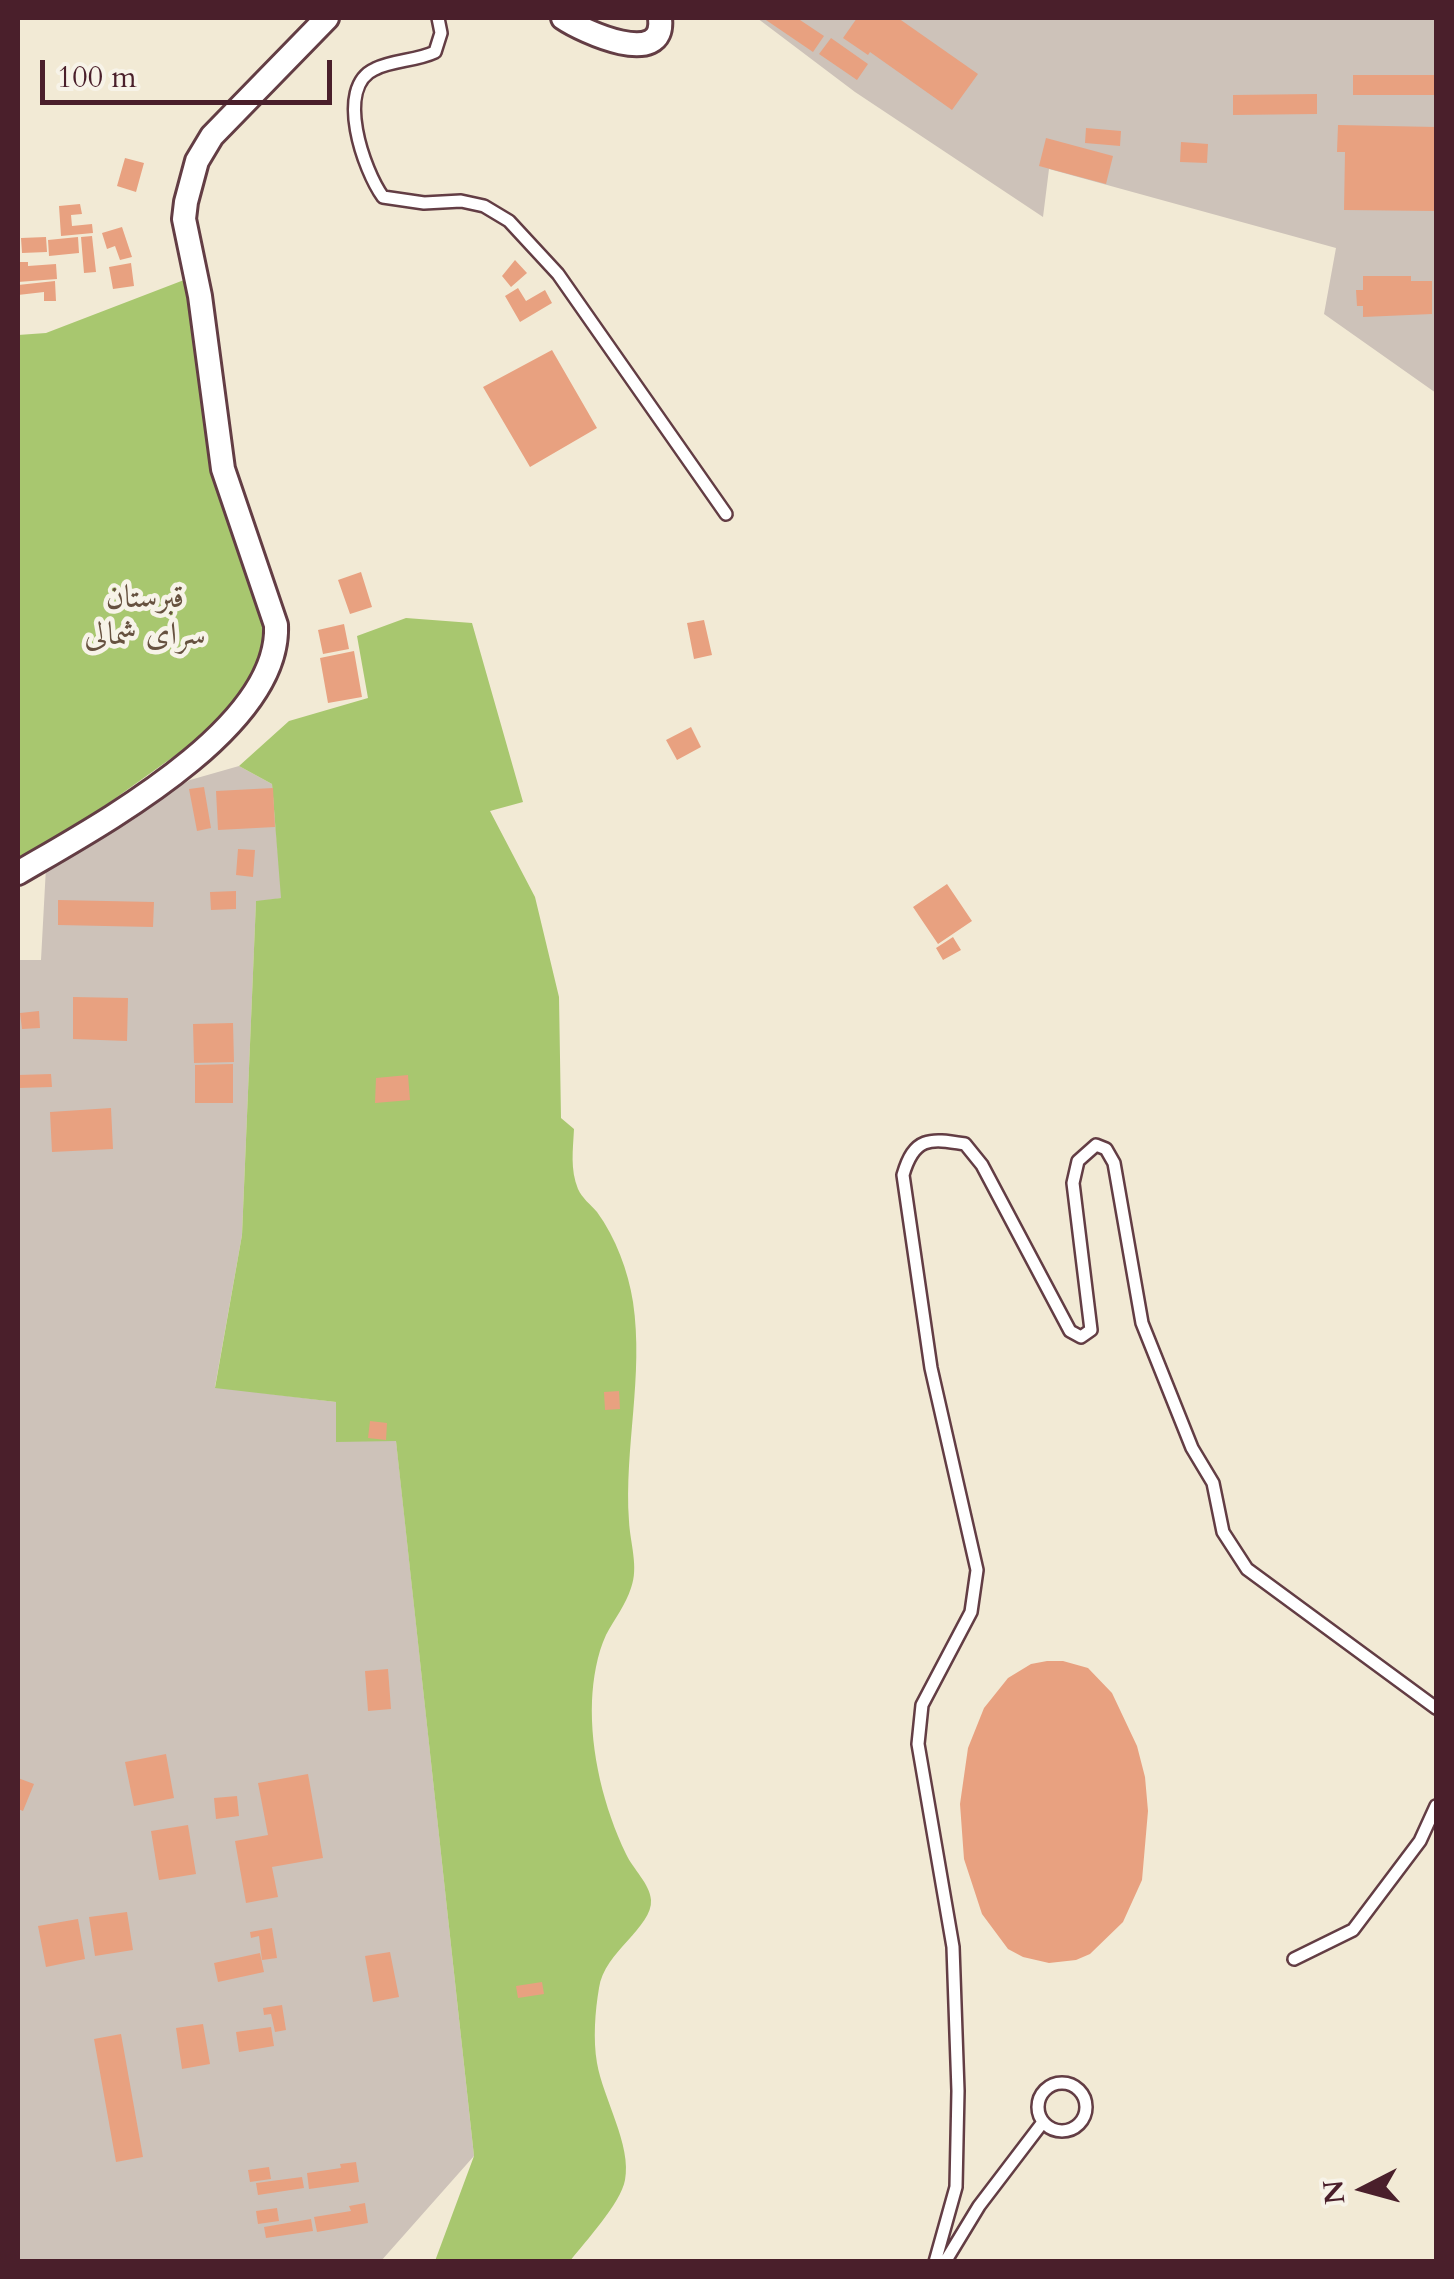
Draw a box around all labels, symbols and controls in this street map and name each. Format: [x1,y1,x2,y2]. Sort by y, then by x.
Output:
scale bar [45,40,338,102]
text: 100 m [57,57,137,98]
park label: قبرستان سرای شمالی [84,581,206,656]
north arrow [1314,2139,1414,2239]
text: N [1314,2178,1354,2206]

